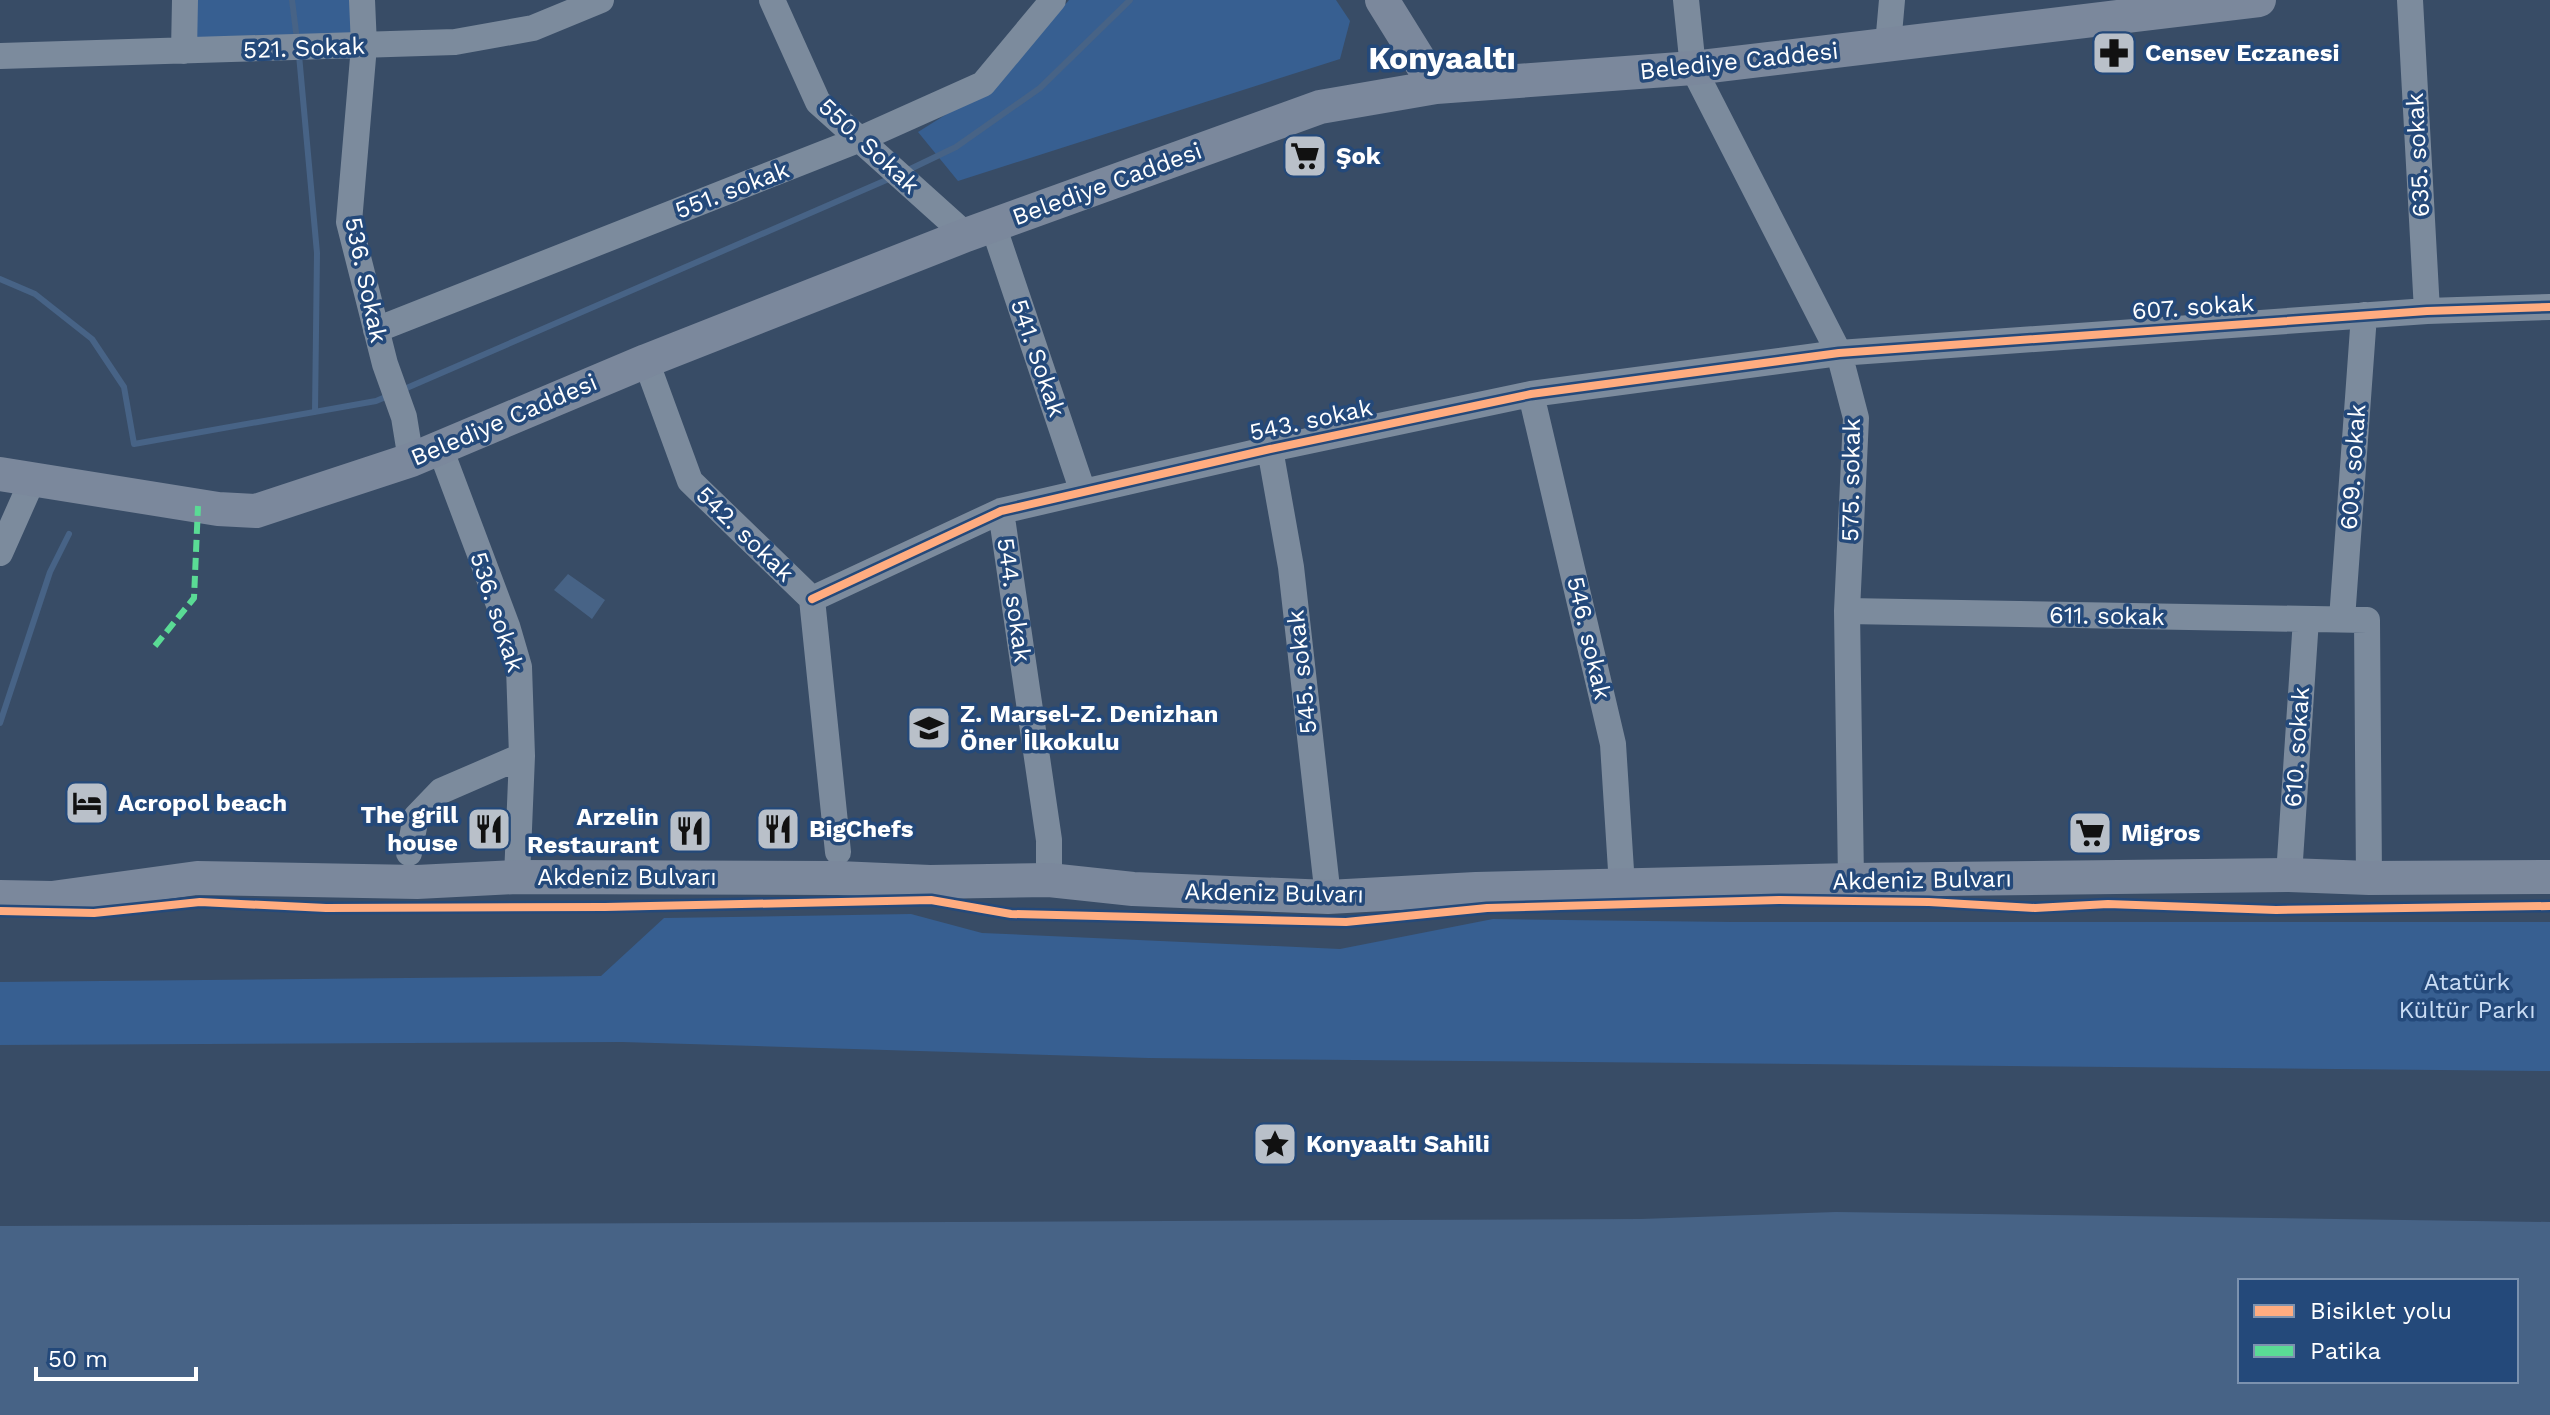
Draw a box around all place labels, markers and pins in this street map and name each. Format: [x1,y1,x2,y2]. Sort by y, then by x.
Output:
pharmacy icon: Censev Eczanesi [2090,29,2138,77]
place label: Censev Eczanesi [2145,39,2340,67]
supermarket icon: Şok [1281,132,1329,180]
place label: Şok [1336,142,1381,170]
place label: Z. Marsel-Z. Denizhan Öner İlkokulu [960,700,1218,756]
school or university icon: Z. Marsel-Z. Denizhan Öner İlkokulu [905,704,953,752]
hotel icon: Acropol beach [63,779,111,827]
place label: Acropol beach [118,789,287,817]
place label: The grill house [360,801,458,857]
place label: Arzelin Restaurant [527,803,660,859]
restaurant icon: The grill house [465,805,513,853]
restaurant icon: BigChefs [754,805,802,853]
restaurant icon: Arzelin Restaurant [666,807,714,855]
supermarket icon: Migros [2066,809,2114,857]
place label: BigChefs [809,815,914,843]
place label: Migros [2121,819,2201,847]
place icon: Konyaaltı Sahili [1251,1120,1299,1168]
place label: Konyaaltı Sahili [1306,1130,1490,1158]

